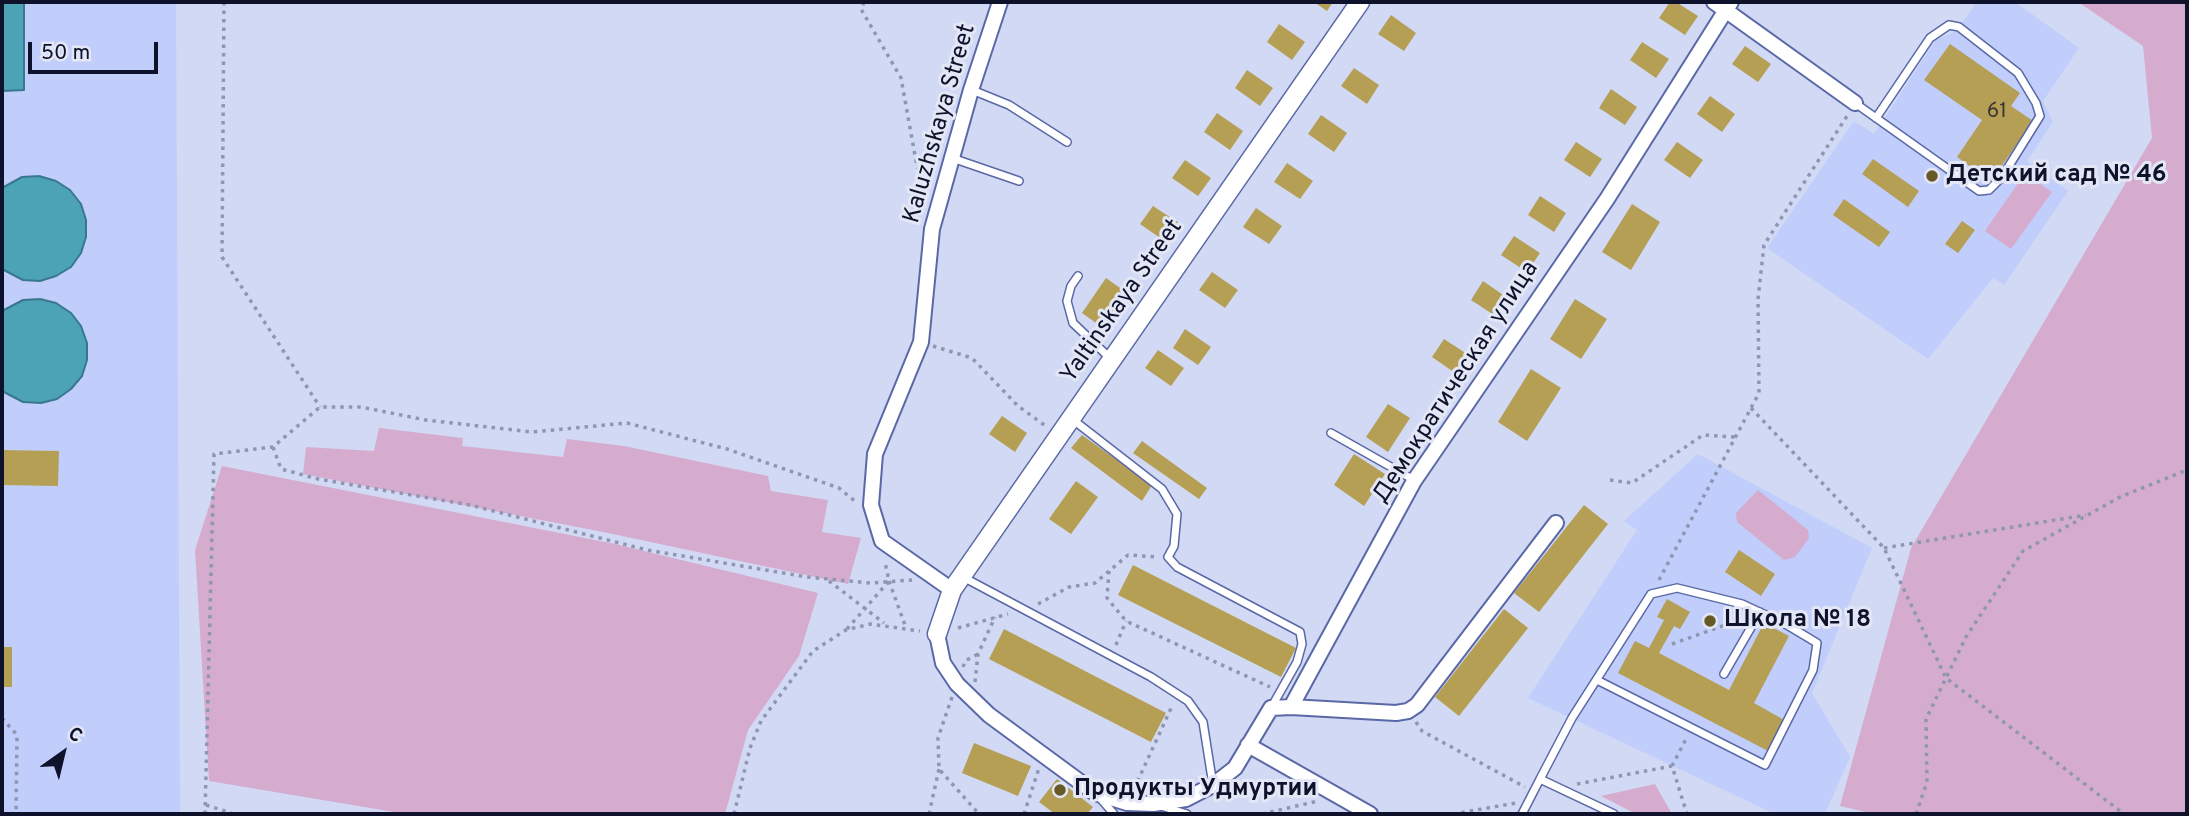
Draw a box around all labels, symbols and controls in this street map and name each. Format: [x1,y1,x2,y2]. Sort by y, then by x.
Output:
street label: Kaluzhskaya Street [899,21,983,227]
scale bar [32,28,161,72]
text: 50 m [41,40,90,67]
house number: 61 [1987,100,2007,126]
place label: Детский сад № 46 [1946,162,2167,190]
marker: Детский сад № 46 [1924,168,1940,184]
street label: Yaltinskaya Street [1056,215,1190,389]
street label: Демократическая улица [1368,257,1546,509]
place label: Школа № 18 [1724,607,1871,635]
marker: Школа № 18 [1702,613,1718,629]
north arrow [28,718,98,788]
text: С [63,722,86,749]
place label: Продукты Удмуртии [1074,776,1317,804]
marker: Продукты Удмуртии [1052,782,1068,798]

